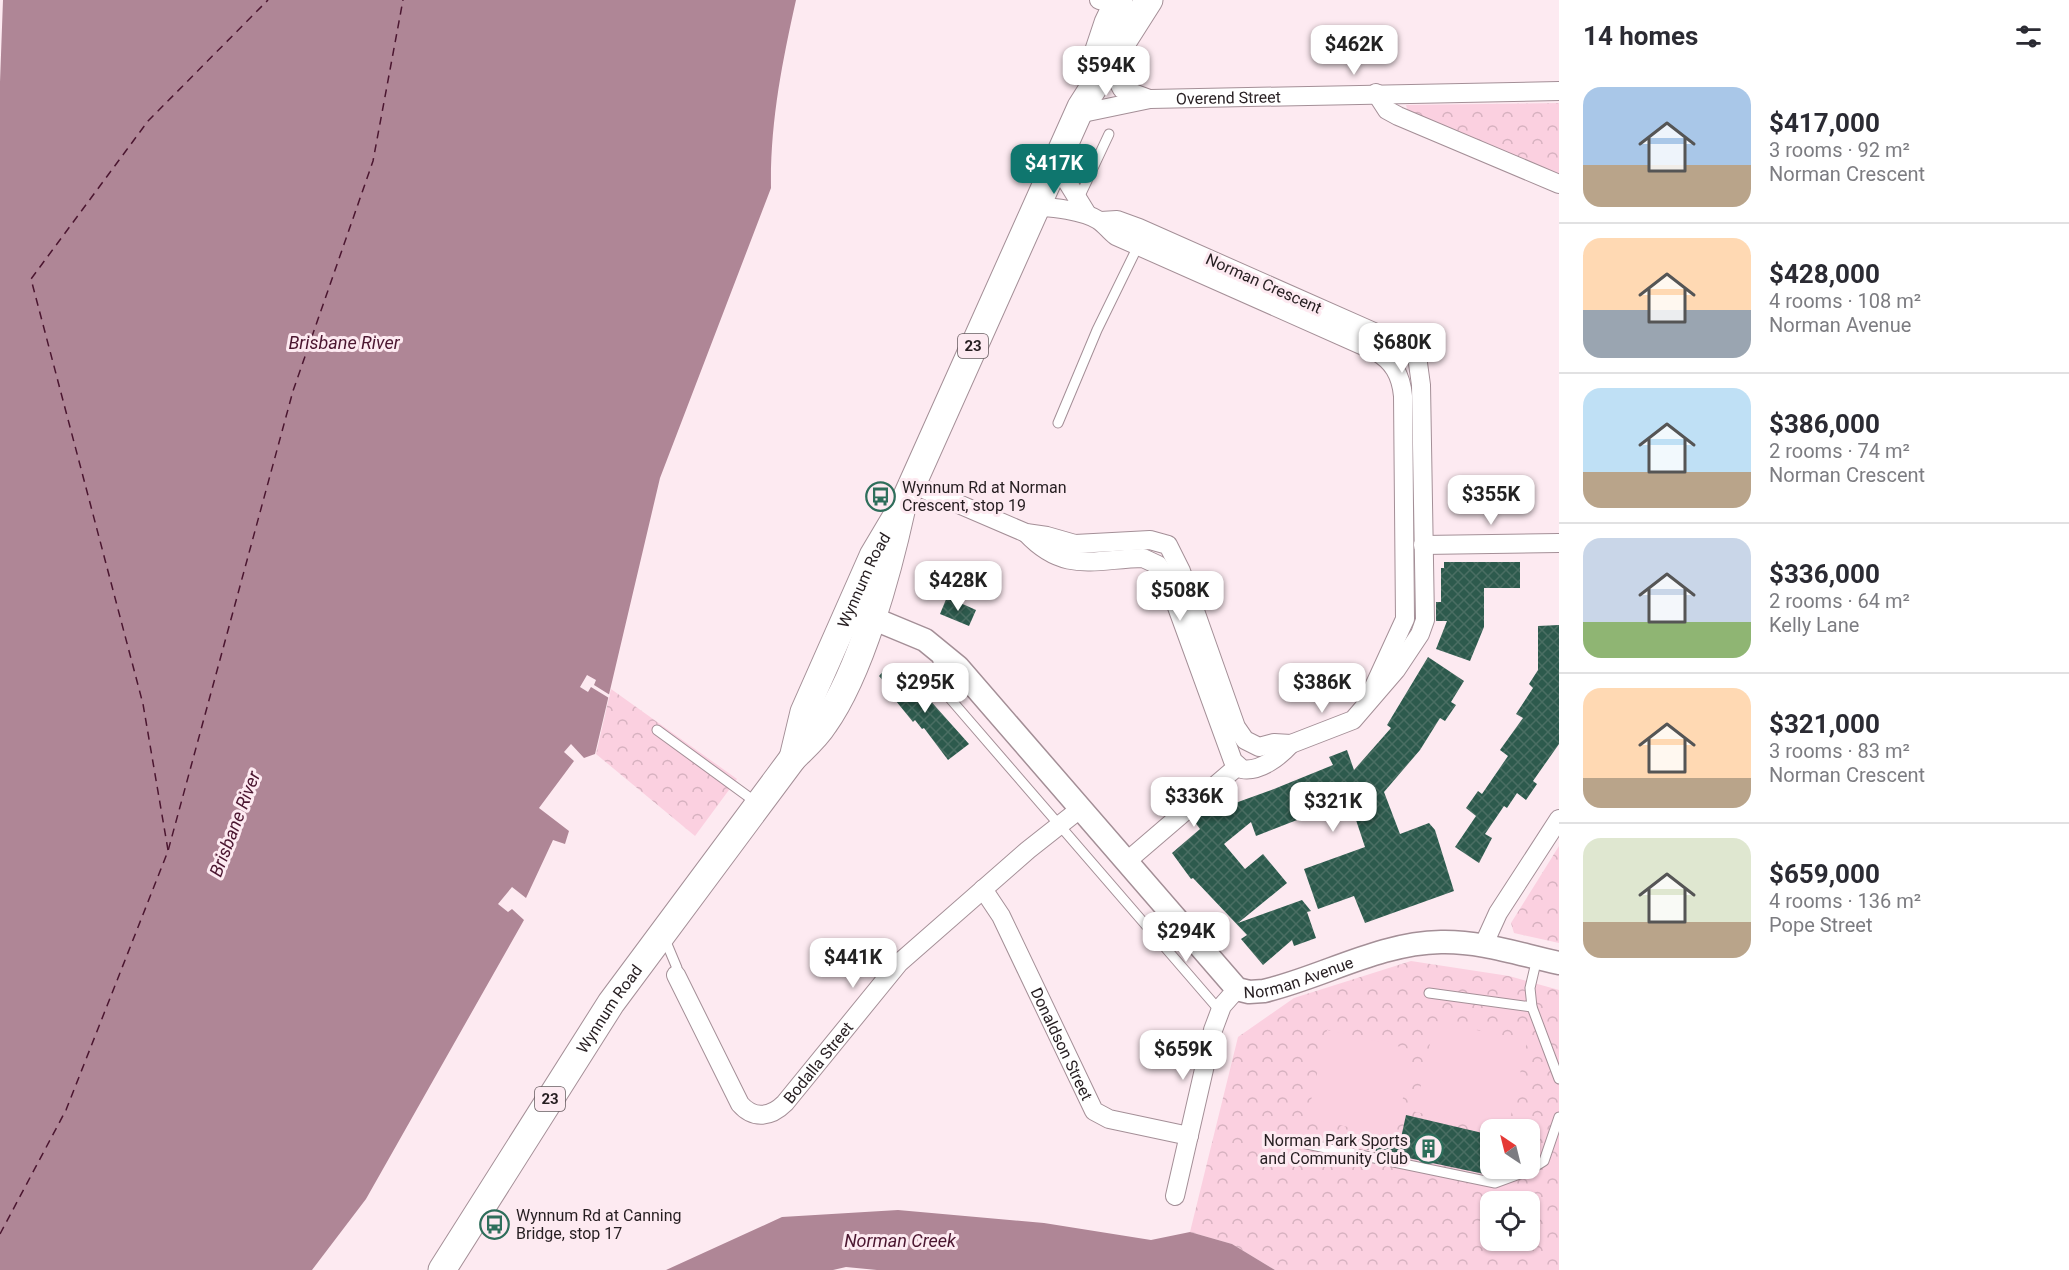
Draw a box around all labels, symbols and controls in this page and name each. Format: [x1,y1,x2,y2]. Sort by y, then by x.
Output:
icon: filters [2012,20,2045,53]
text: 14 homes [1583,21,1698,51]
pin: $462K [1312,25,1396,76]
text: $462K [1325,32,1383,56]
pin: $594K [1064,46,1148,97]
text: $594K [1077,53,1135,77]
street label: Overend Street [1176,87,1281,108]
text: $417,000 [1769,108,1880,138]
icon: home [1631,111,1703,183]
text: 3 rooms · 92 m² [1769,138,1910,162]
pin: $417K [1012,144,1096,195]
text: $417K [1025,151,1083,175]
text: Norman Crescent [1769,162,1925,186]
street label: Norman Crescent [1203,249,1325,318]
text: $428,000 [1769,259,1880,289]
icon: home [1631,262,1703,334]
text: 4 rooms · 108 m² [1769,289,1921,313]
text: Norman Avenue [1769,313,1911,337]
pin: $680K [1360,323,1444,374]
text: $680K [1373,330,1431,354]
water label: Brisbane River [288,332,401,353]
road number: 23 [958,334,988,358]
text: $386,000 [1769,409,1880,439]
icon: home [1631,412,1703,484]
text: 2 rooms · 74 m² [1769,439,1910,463]
text: Norman Crescent [1769,463,1925,487]
pin: $355K [1449,475,1533,526]
place label: Wynnum Rd at Norman Crescent, stop 19 [902,478,1067,515]
bus stop icon: Wynnum Rd at Norman Crescent, stop 19 [865,480,897,512]
text: $355K [1462,482,1520,506]
street label: Wynnum Road [833,529,895,631]
text: $336,000 [1769,559,1880,589]
pin: $428K [916,561,1000,612]
icon: home [1631,562,1703,634]
text: $428K [929,568,987,592]
pin: $508K [1138,571,1222,622]
text: $508K [1151,578,1209,602]
text: 2 rooms · 64 m² [1769,589,1910,613]
text: Kelly Lane [1769,613,1859,637]
pin: $295K [883,663,967,714]
pin: $386K [1280,663,1364,714]
text: $295K [896,670,954,694]
text: $386K [1293,670,1351,694]
text: $321,000 [1769,709,1880,739]
icon: home [1631,712,1703,784]
text: 3 rooms · 83 m² [1769,739,1910,763]
text: Norman Crescent [1769,763,1925,787]
water label: Brisbane River [205,767,265,879]
pin: $336K [1152,777,1236,828]
pin: $321K [1291,782,1375,833]
text: $336K [1165,784,1223,808]
text: $321K [1304,789,1362,813]
text: $659,000 [1769,859,1880,889]
icon: home [1631,862,1703,934]
text: 4 rooms · 136 m² [1769,889,1921,913]
pin: $294K [1144,912,1228,963]
text: Pope Street [1769,913,1872,937]
text: $294K [1157,919,1215,943]
pin: $441K [811,938,895,989]
text: $441K [824,945,882,969]
street label: Norman Avenue [1243,953,1356,1002]
street label: Wynnum Road [573,961,646,1057]
street label: Donaldson Street [1027,985,1096,1103]
street label: Bodalla Street [780,1018,857,1107]
pin: $659K [1141,1030,1225,1081]
text: $659K [1154,1037,1212,1061]
road number: 23 [535,1087,565,1111]
north arrow [1480,1119,1540,1179]
map controls [1480,1119,1540,1251]
place label: Norman Park Sports and Community Club [1259,1131,1408,1168]
building icon: Norman Park Sports and Community Club [1413,1133,1445,1165]
button: locate [1480,1191,1540,1251]
place label: Wynnum Rd at Canning Bridge, stop 17 [516,1206,682,1243]
bus stop icon: Wynnum Rd at Canning Bridge, stop 17 [479,1208,511,1240]
water label: Norman Creek [844,1230,957,1251]

